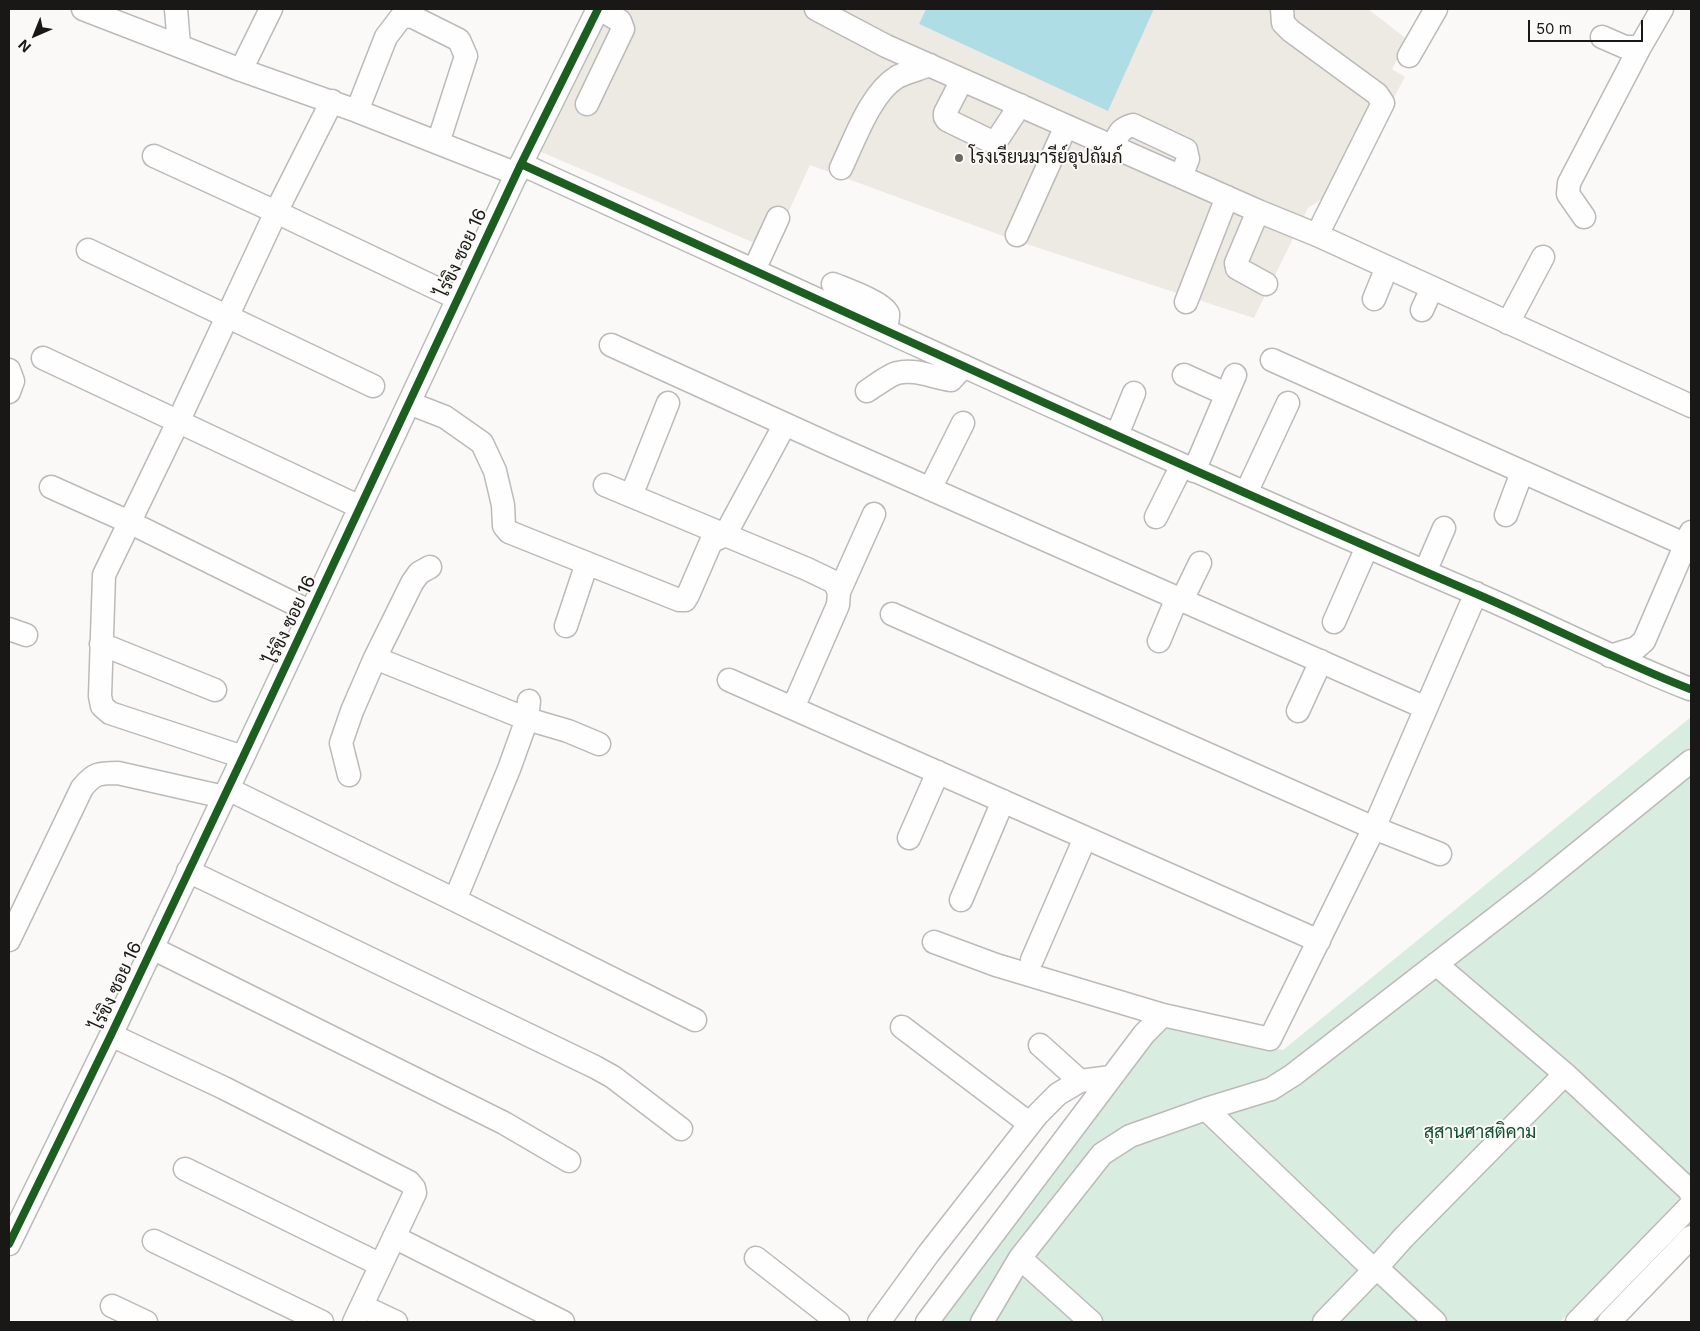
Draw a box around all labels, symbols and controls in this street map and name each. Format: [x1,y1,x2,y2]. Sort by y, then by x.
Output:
north arrow [10,10,60,60]
scale bar [1530,10,1645,42]
text: 50 m [1536,19,1572,38]
text: N [14,36,34,56]
place label: โรงเรียนมารีย์อุปถัมภ์ [969,147,1123,169]
marker: โรงเรียนมารีย์อุปถัมภ์ [953,152,965,164]
street label: ไร่ขิง ซอย 16 [432,205,492,301]
street label: ไร่ขิง ซอย 16 [261,572,321,668]
street label: ไร่ขิง ซอย 16 [87,938,147,1034]
park label: สุสานศาสติคาม [1424,1122,1536,1144]

